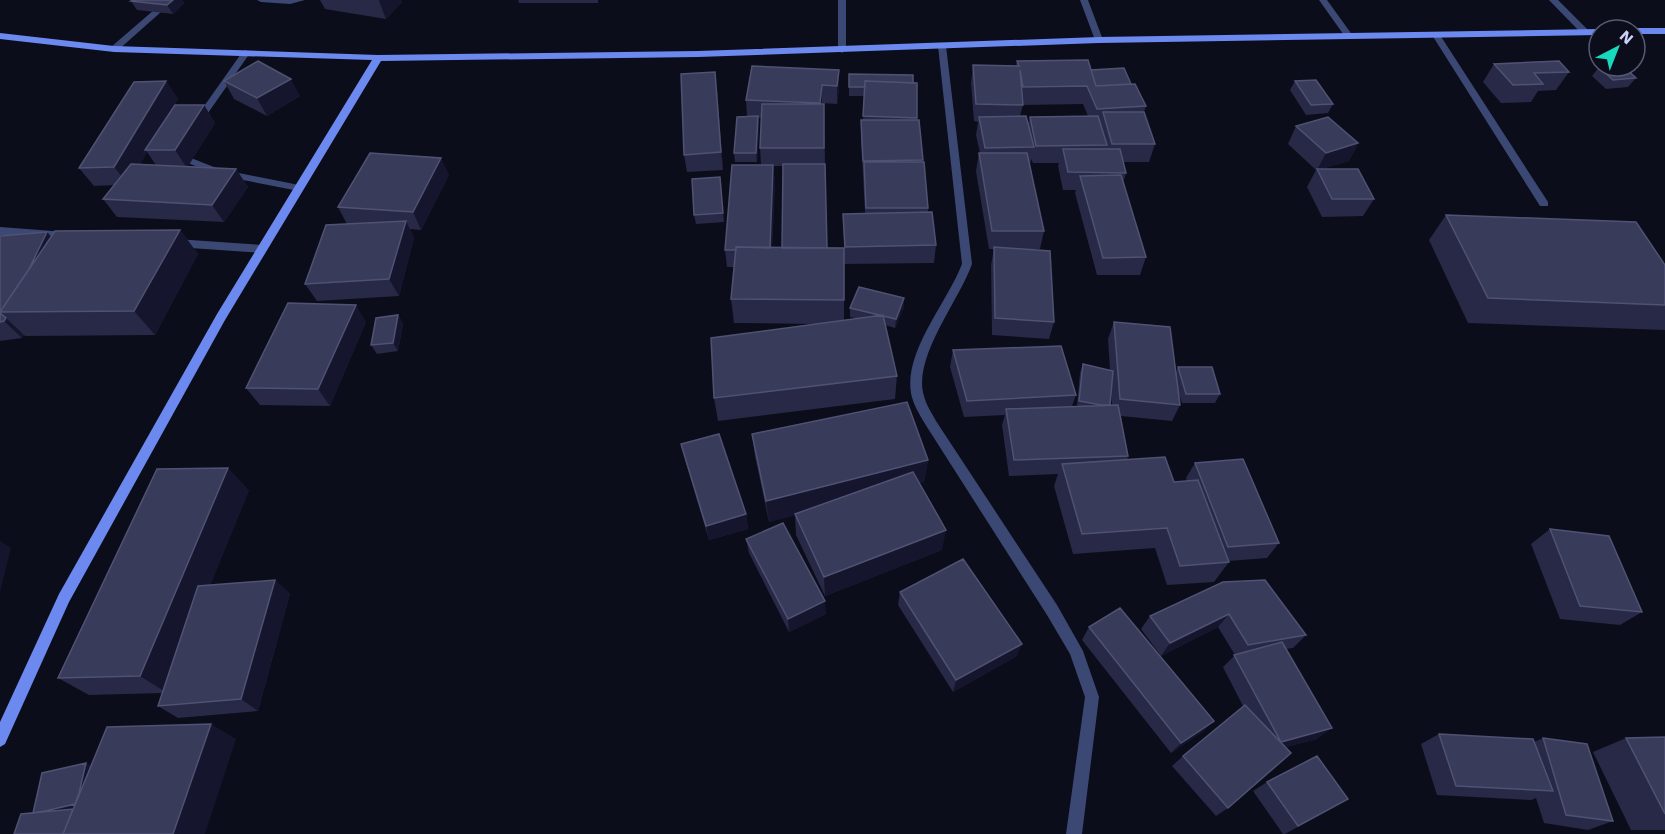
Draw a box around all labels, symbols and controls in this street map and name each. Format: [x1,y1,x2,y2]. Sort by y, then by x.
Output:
north arrow [1587,18,1647,78]
text: N [1616,26,1637,48]

